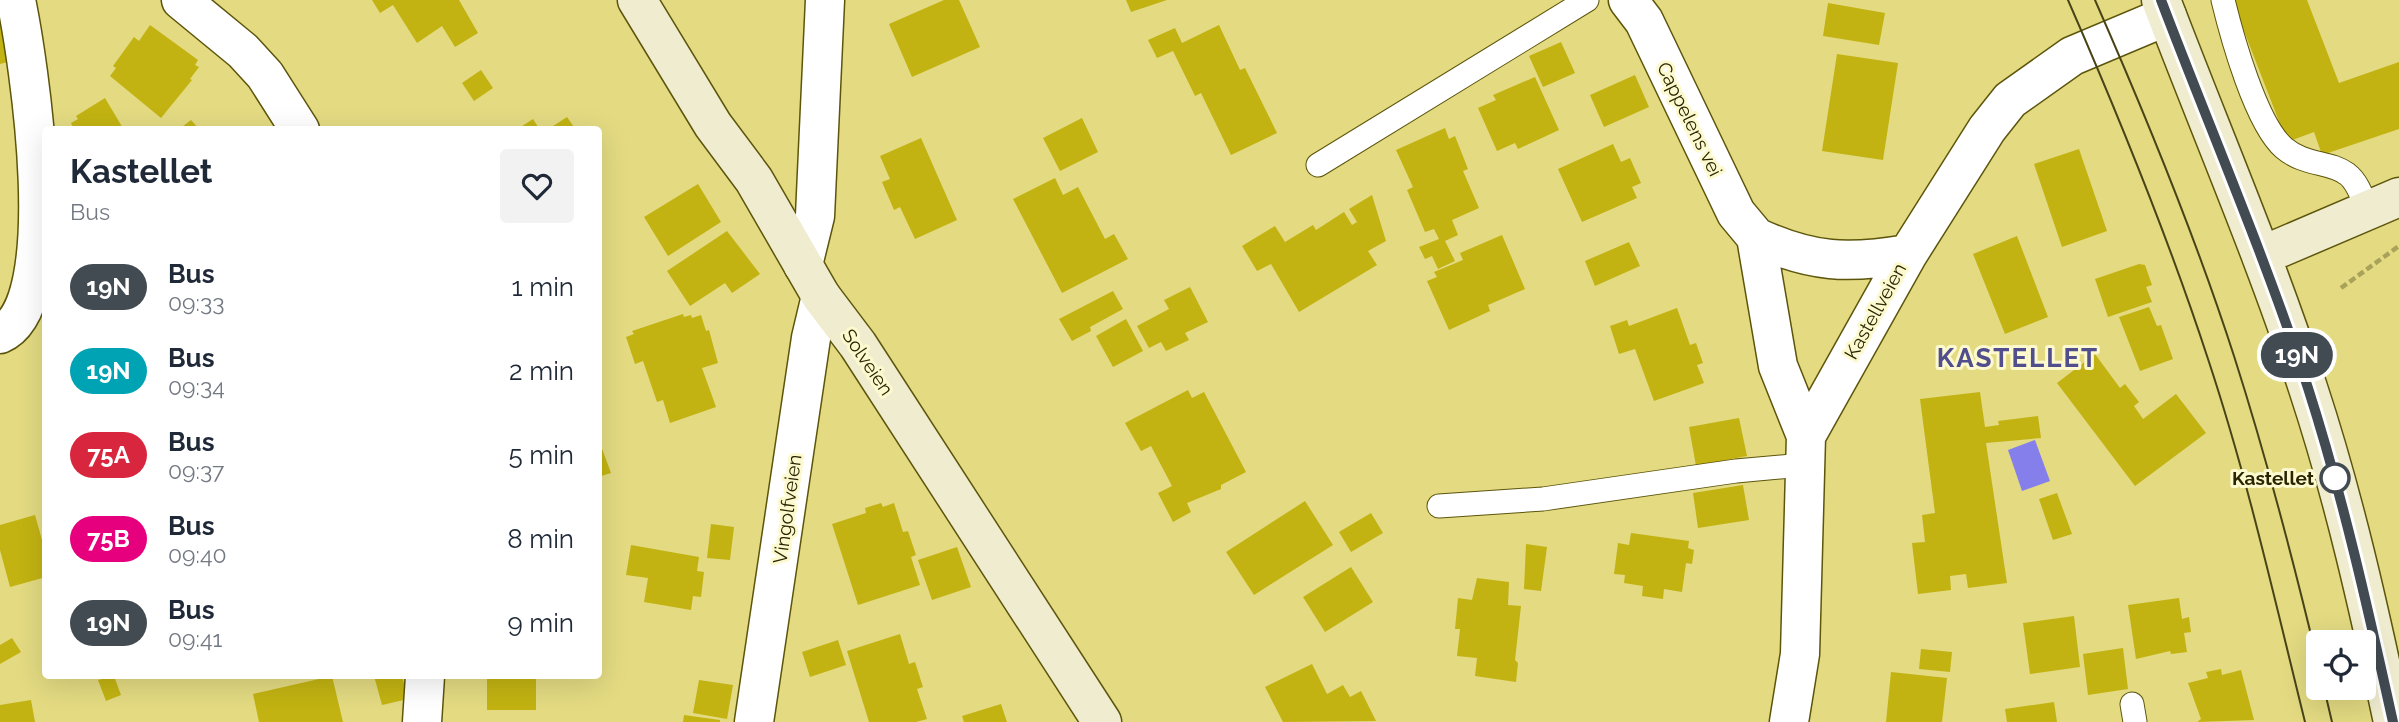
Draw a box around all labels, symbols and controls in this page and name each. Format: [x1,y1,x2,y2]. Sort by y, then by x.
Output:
street label: Cappelens vei [1653,58,1727,180]
button: heart [500,149,574,223]
text: Kastellet [70,152,213,191]
text: Bus [70,198,110,225]
text: Bus [168,259,215,289]
street label: Kastellveien [1840,259,1910,363]
text: 19N [86,272,131,301]
text: 1 min [512,272,574,302]
text: 09:33 [168,289,224,316]
street label: Solveien [838,325,898,399]
line badge: 19N [2257,332,2337,378]
text: 19N [2275,340,2319,369]
text: Bus [168,343,215,373]
district label: KASTELLET [1937,343,2099,373]
text: 19N [86,356,131,385]
text: 2 min [509,356,574,386]
text: 09:34 [168,373,225,400]
text: Bus [168,427,215,457]
text: 75A [87,440,130,469]
text: 5 min [508,440,574,470]
street label: Vingolfveien [768,453,806,565]
text: 09:37 [168,457,224,484]
marker: Kastellet [2320,463,2350,493]
place label: Kastellet [2232,467,2315,489]
text: Bus [168,511,215,541]
text: 75B [87,524,130,553]
text: 8 min [507,524,574,554]
text: 09:40 [168,541,227,568]
text: Bus [168,595,215,625]
text: 19N [86,608,131,637]
text: 9 min [507,608,574,638]
text: 09:41 [168,625,222,652]
map controls [2306,630,2376,700]
button: locate [2306,630,2376,700]

